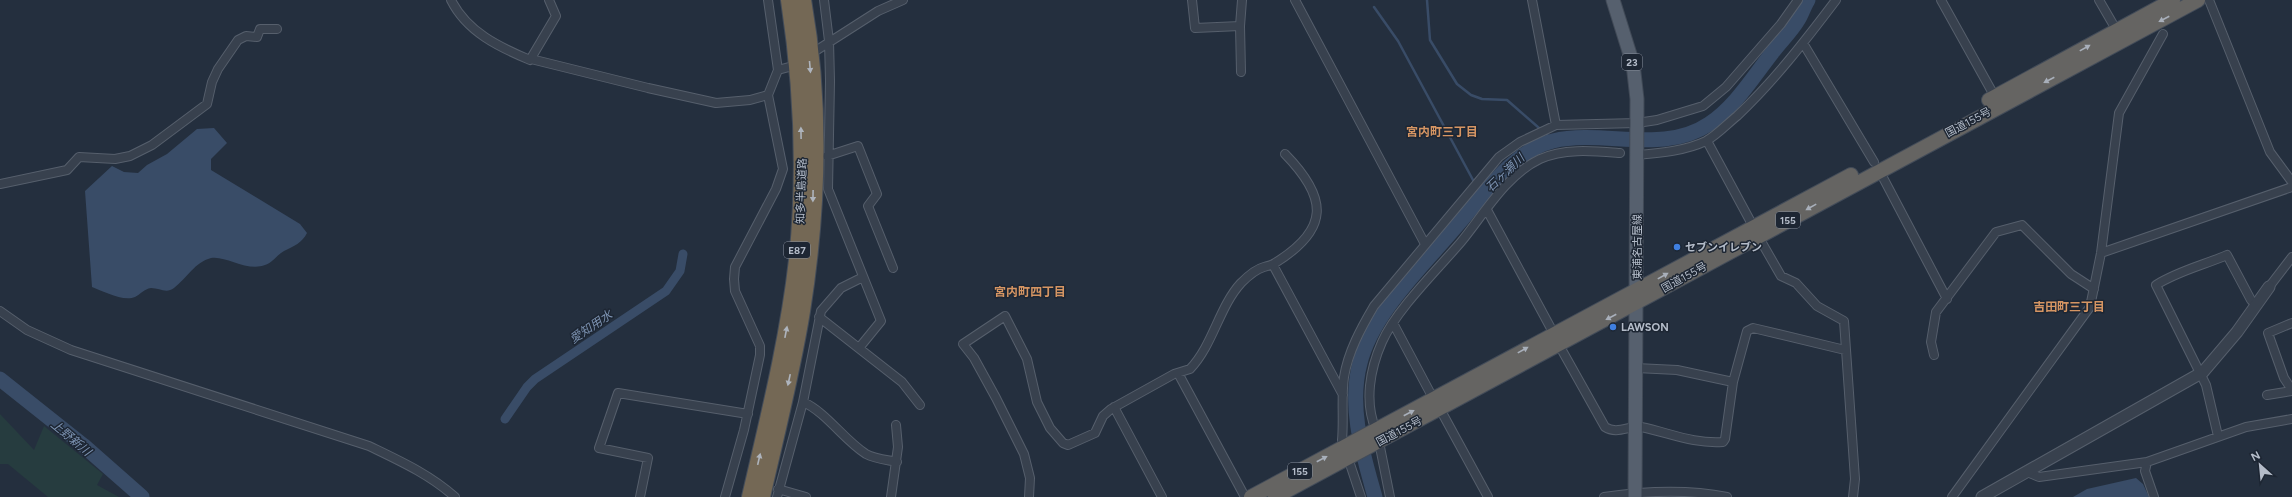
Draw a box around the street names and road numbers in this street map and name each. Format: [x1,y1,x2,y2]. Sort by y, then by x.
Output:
road number: 23 [1622,54,1642,70]
street label: 国道155号 [1943,105,1993,140]
street label: 知多半島道路 [794,158,809,224]
road number: 155 [1776,212,1800,228]
street label: 東浦名古屋線 [1631,214,1644,280]
road number: E87 [784,242,810,258]
street label: 国道155号 [1659,260,1709,295]
street label: 国道155号 [1374,414,1424,449]
road number: 155 [1288,463,1312,479]

